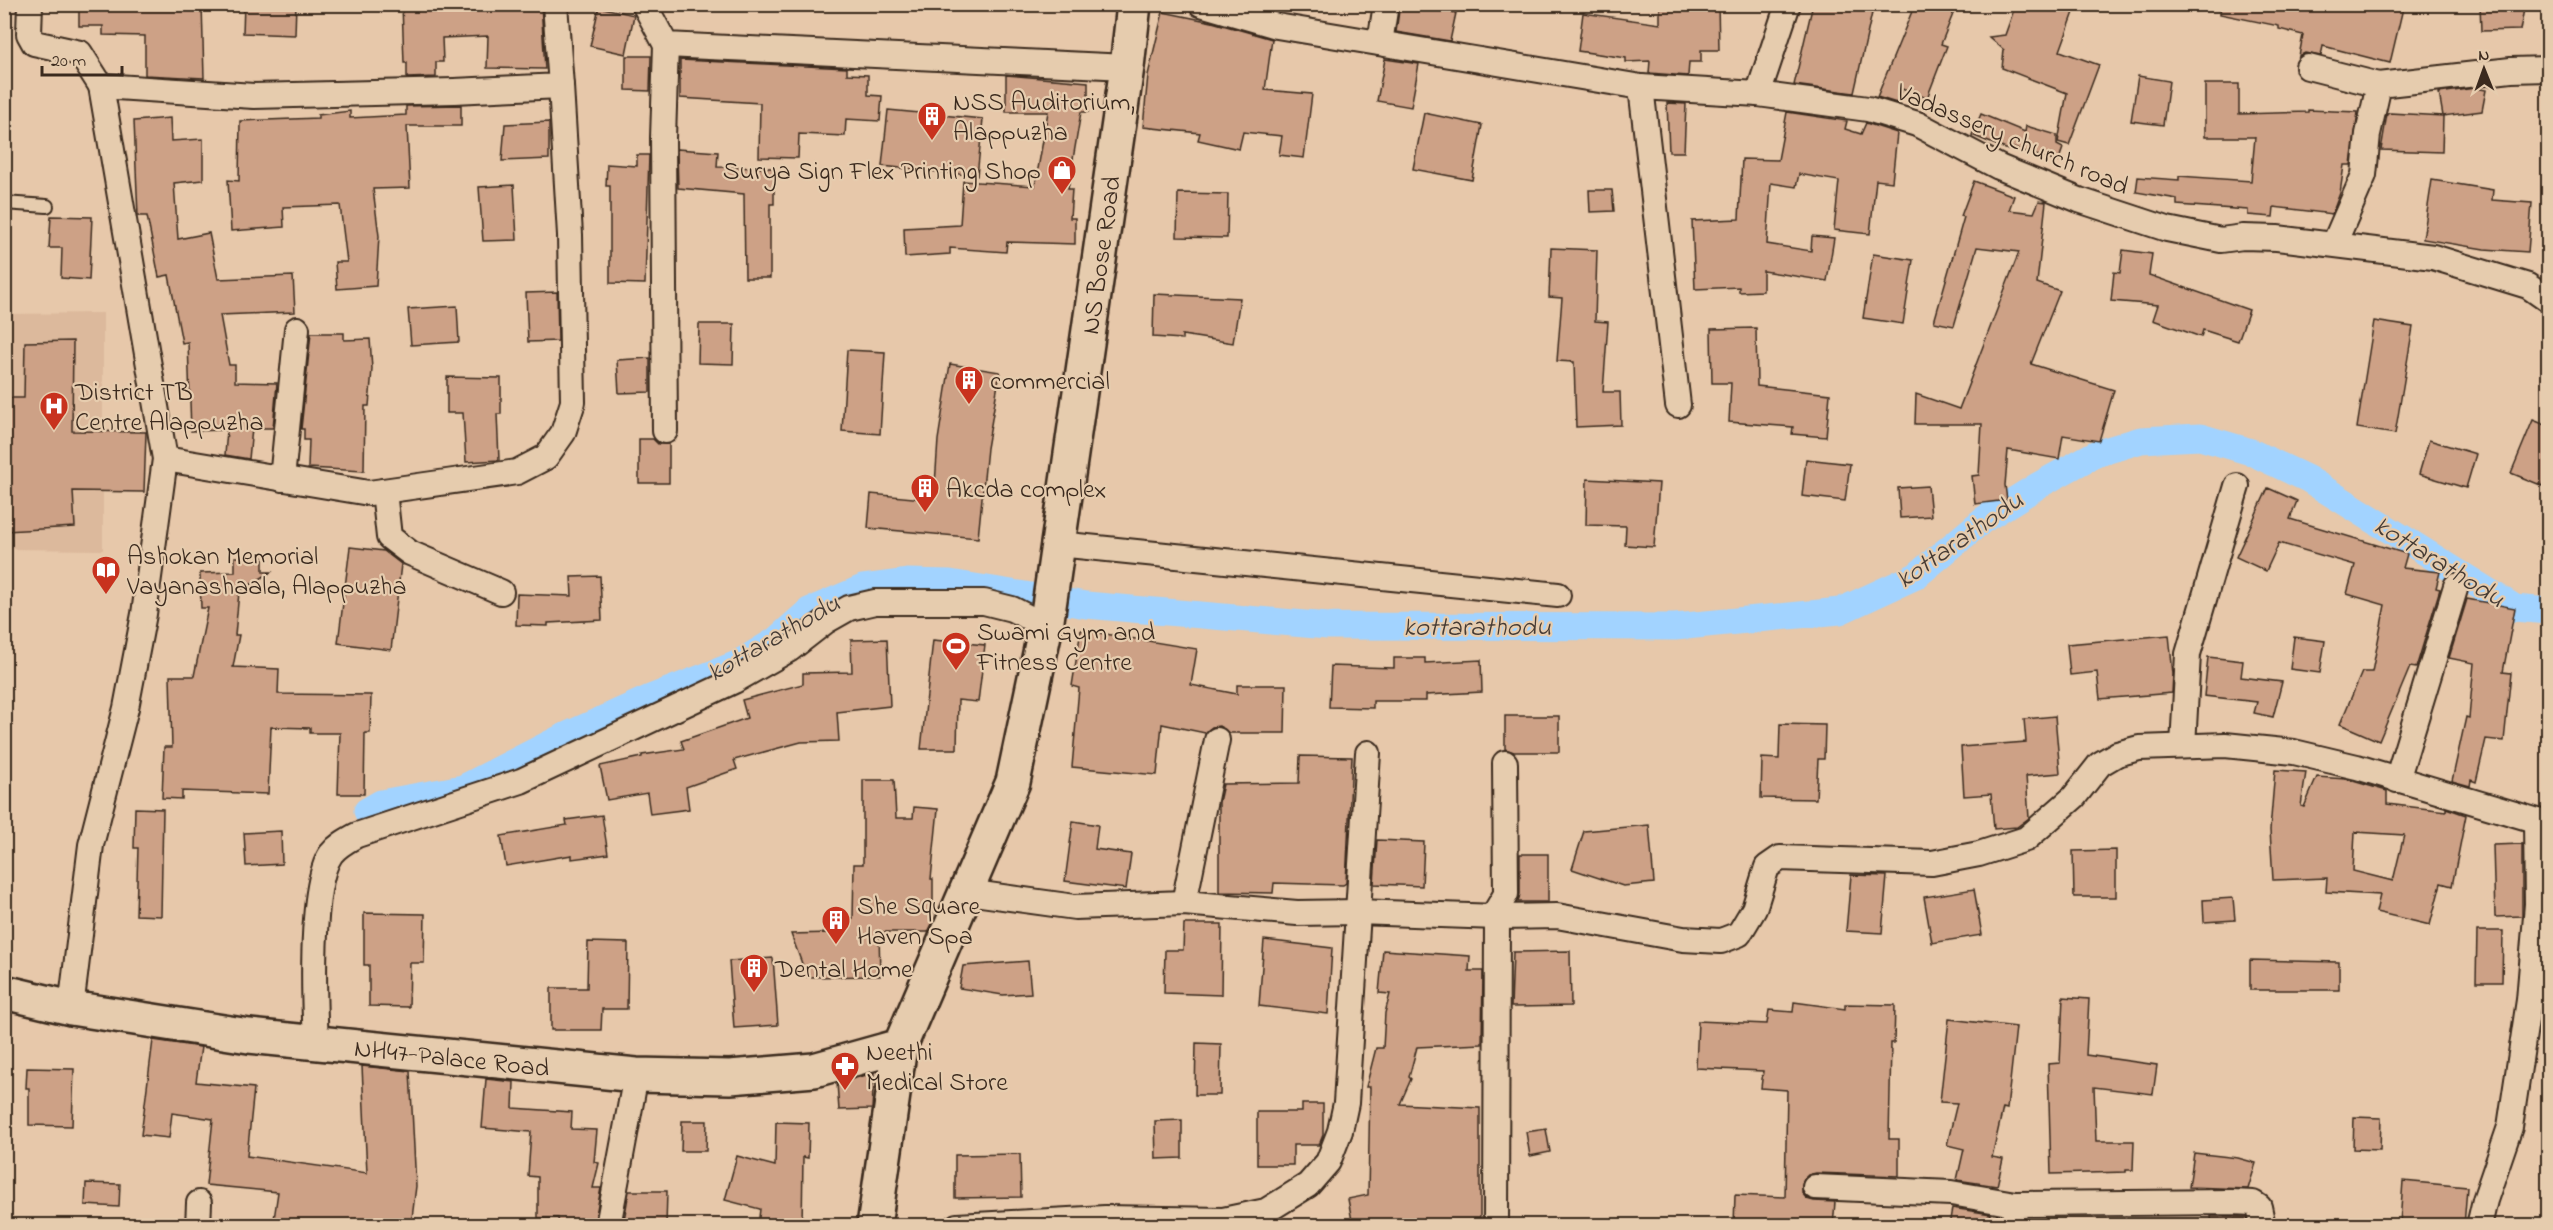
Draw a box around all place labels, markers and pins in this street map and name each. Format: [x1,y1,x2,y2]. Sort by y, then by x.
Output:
place label: NSS Auditorium, Alappuzha [953,85,1135,153]
building icon: NSS Auditorium, Alappuzha [916,100,948,142]
place label: Surya Sign Flex Printing Shop [723,154,1041,192]
shop icon: Surya Sign Flex Printing Shop [1046,154,1078,196]
building icon: commercial [953,364,985,406]
place label: commercial [990,364,1110,402]
place label: District TB Centre Alappuzha [74,375,263,443]
hospital icon: District TB Centre Alappuzha [38,390,70,432]
building icon: Akcda complex [909,472,941,514]
place label: Akcda complex [946,472,1106,510]
place label: Ashokan Memorial Vayanashaala, Alappuzha [126,539,406,607]
library icon: Ashokan Memorial Vayanashaala, Alappuzha [90,554,122,596]
place label: Swami Gym and Fitness Centre [976,615,1155,683]
sports icon: Swami Gym and Fitness Centre [940,630,972,672]
place label: She Square Haven Spa [857,889,981,957]
building icon: She Square Haven Spa [820,904,852,946]
building icon: Dental Home [738,952,770,994]
place label: Dental Home [774,952,913,990]
place label: Neethi Medical Store [866,1035,1008,1103]
pharmacy icon: Neethi Medical Store [829,1050,861,1092]

